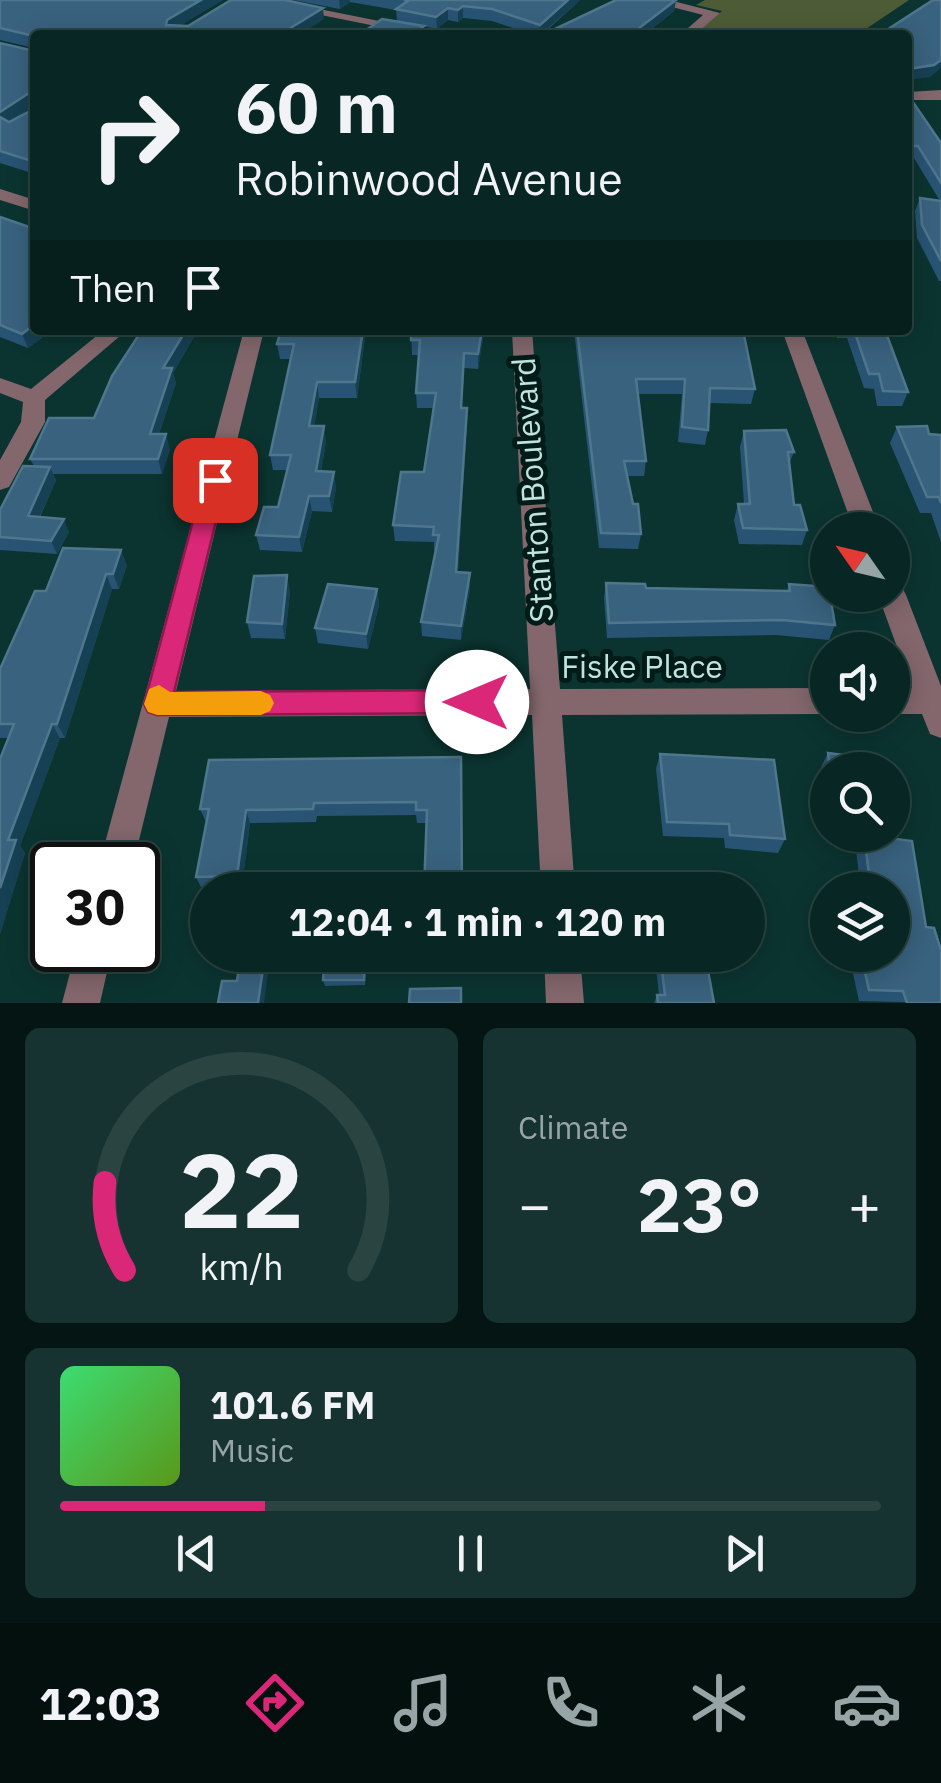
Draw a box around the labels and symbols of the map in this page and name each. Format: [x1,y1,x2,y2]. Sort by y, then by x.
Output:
street label: Stanton Boulevard [502,356,562,624]
pin [173,438,258,523]
north arrow [810,512,910,612]
street label: Fiske Place [561,645,723,687]
position arrow [425,650,529,754]
speed limit sign: 30 [30,842,160,972]

